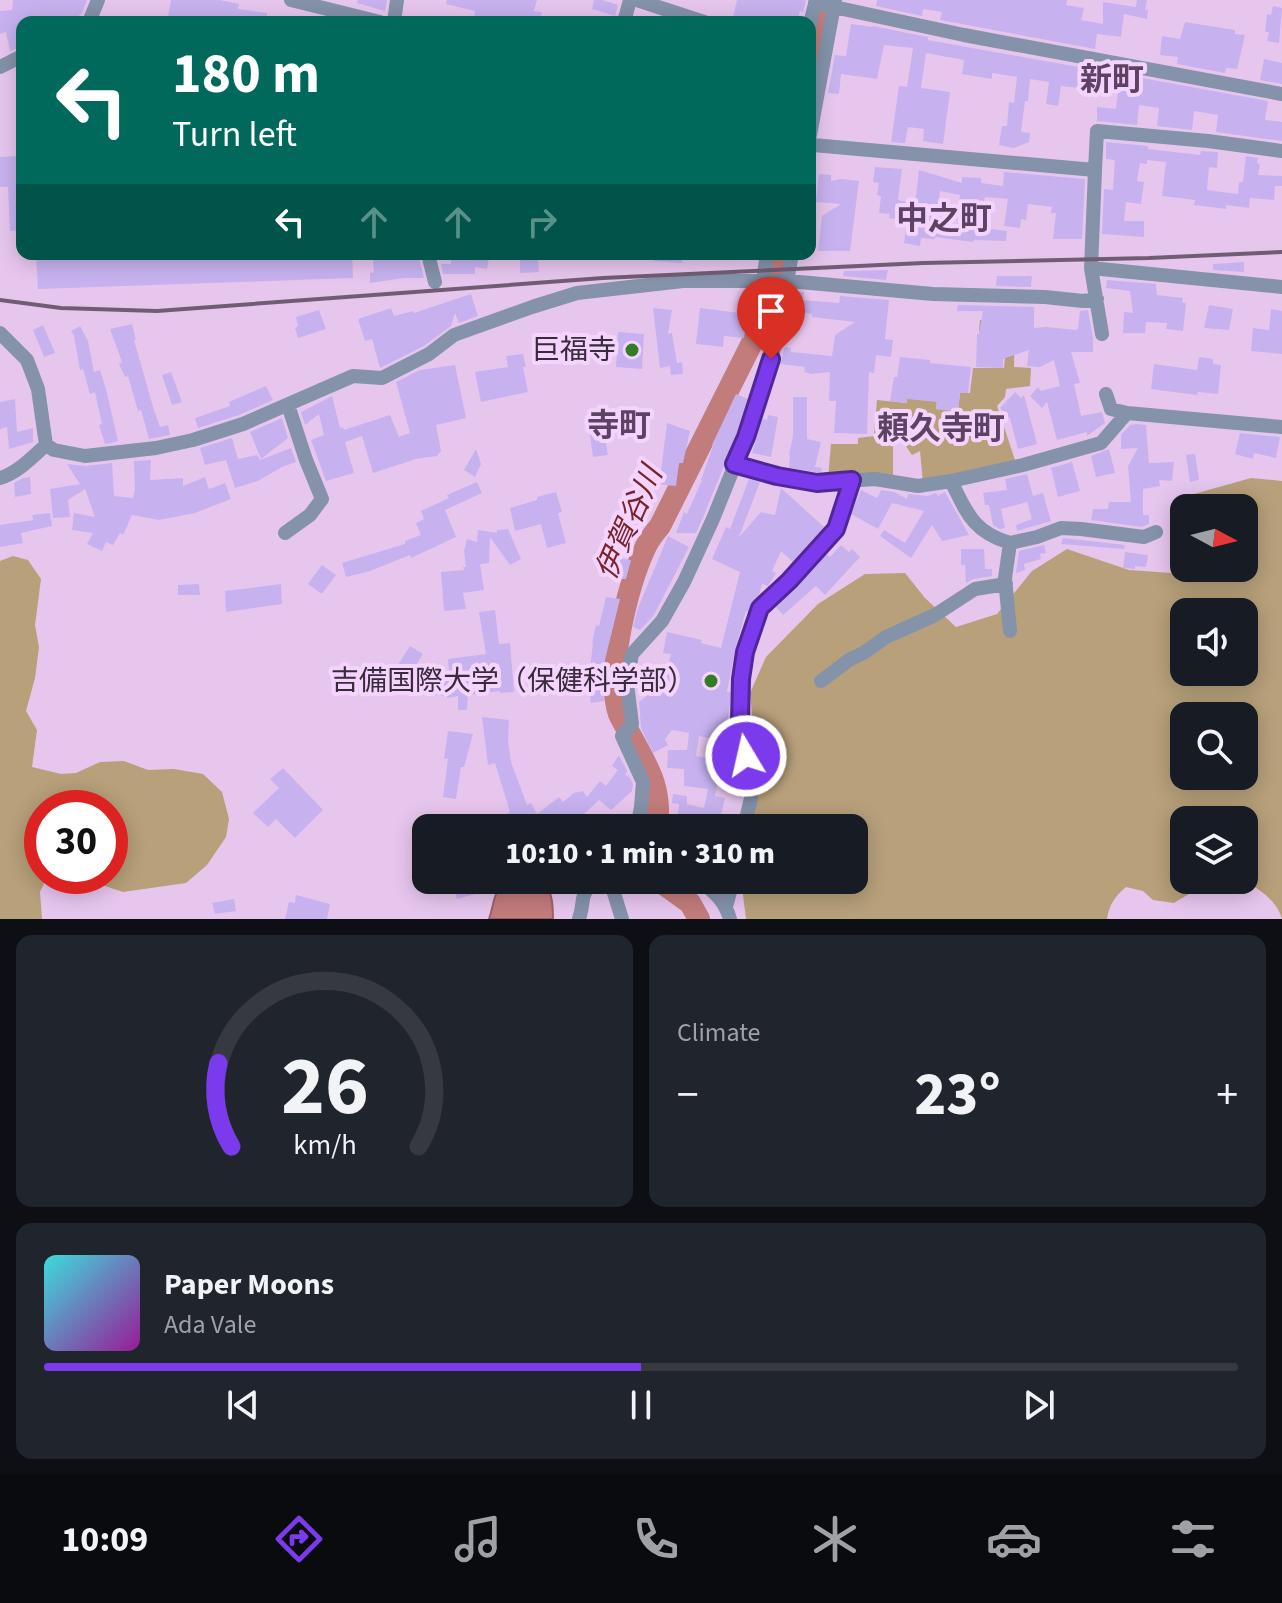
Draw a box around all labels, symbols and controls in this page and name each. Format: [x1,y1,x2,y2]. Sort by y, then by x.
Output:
text: 180 m [172,35,320,114]
icon: left [40,48,144,152]
district label: 新町 [1080,57,1144,103]
text: Turn left [172,109,297,160]
district label: 中之町 [896,196,992,242]
icon: left [268,200,312,244]
icon: ahead [352,200,396,244]
icon: ahead [436,200,480,244]
icon: right [520,200,564,244]
pin [737,277,805,359]
icon: arrive [749,289,793,333]
place label: 巨福寺 [532,330,616,370]
marker: 巨福寺 [623,341,641,359]
district label: 寺町 [587,403,651,449]
district label: 頼久寺町 [877,406,1005,452]
water label: 伊賀谷川 [585,457,674,587]
north arrow [1170,494,1258,582]
map controls [1170,494,1258,894]
button: sound [1170,598,1258,686]
place label: 吉備国際大学（保健科学部） [331,661,695,701]
marker: 吉備国際大学（保健科学部） [702,672,720,690]
button: search [1170,702,1258,790]
position arrow [704,714,788,798]
speed limit sign: 30 [24,790,128,894]
button: layers [1170,806,1258,894]
text: 10:10 · 1 min · 310 m [505,832,775,875]
text: Climate [677,1014,761,1051]
text: 26 [281,1028,368,1146]
text: 23° [914,1053,1001,1138]
text: − [677,1064,699,1127]
text: + [1216,1064,1238,1127]
text: km/h [293,1125,356,1165]
text: Paper Moons [164,1263,334,1306]
text: Ada Vale [164,1306,256,1343]
icon: previous [221,1383,265,1427]
icon: pause [619,1383,663,1427]
icon: next [1017,1383,1061,1427]
icon: directions [271,1511,327,1567]
icon: music [450,1511,506,1567]
icon: phone [628,1511,684,1567]
icon: climate [807,1511,863,1567]
icon: car [986,1511,1042,1567]
icon: filters [1165,1511,1221,1567]
text: 10:09 [61,1514,148,1565]

